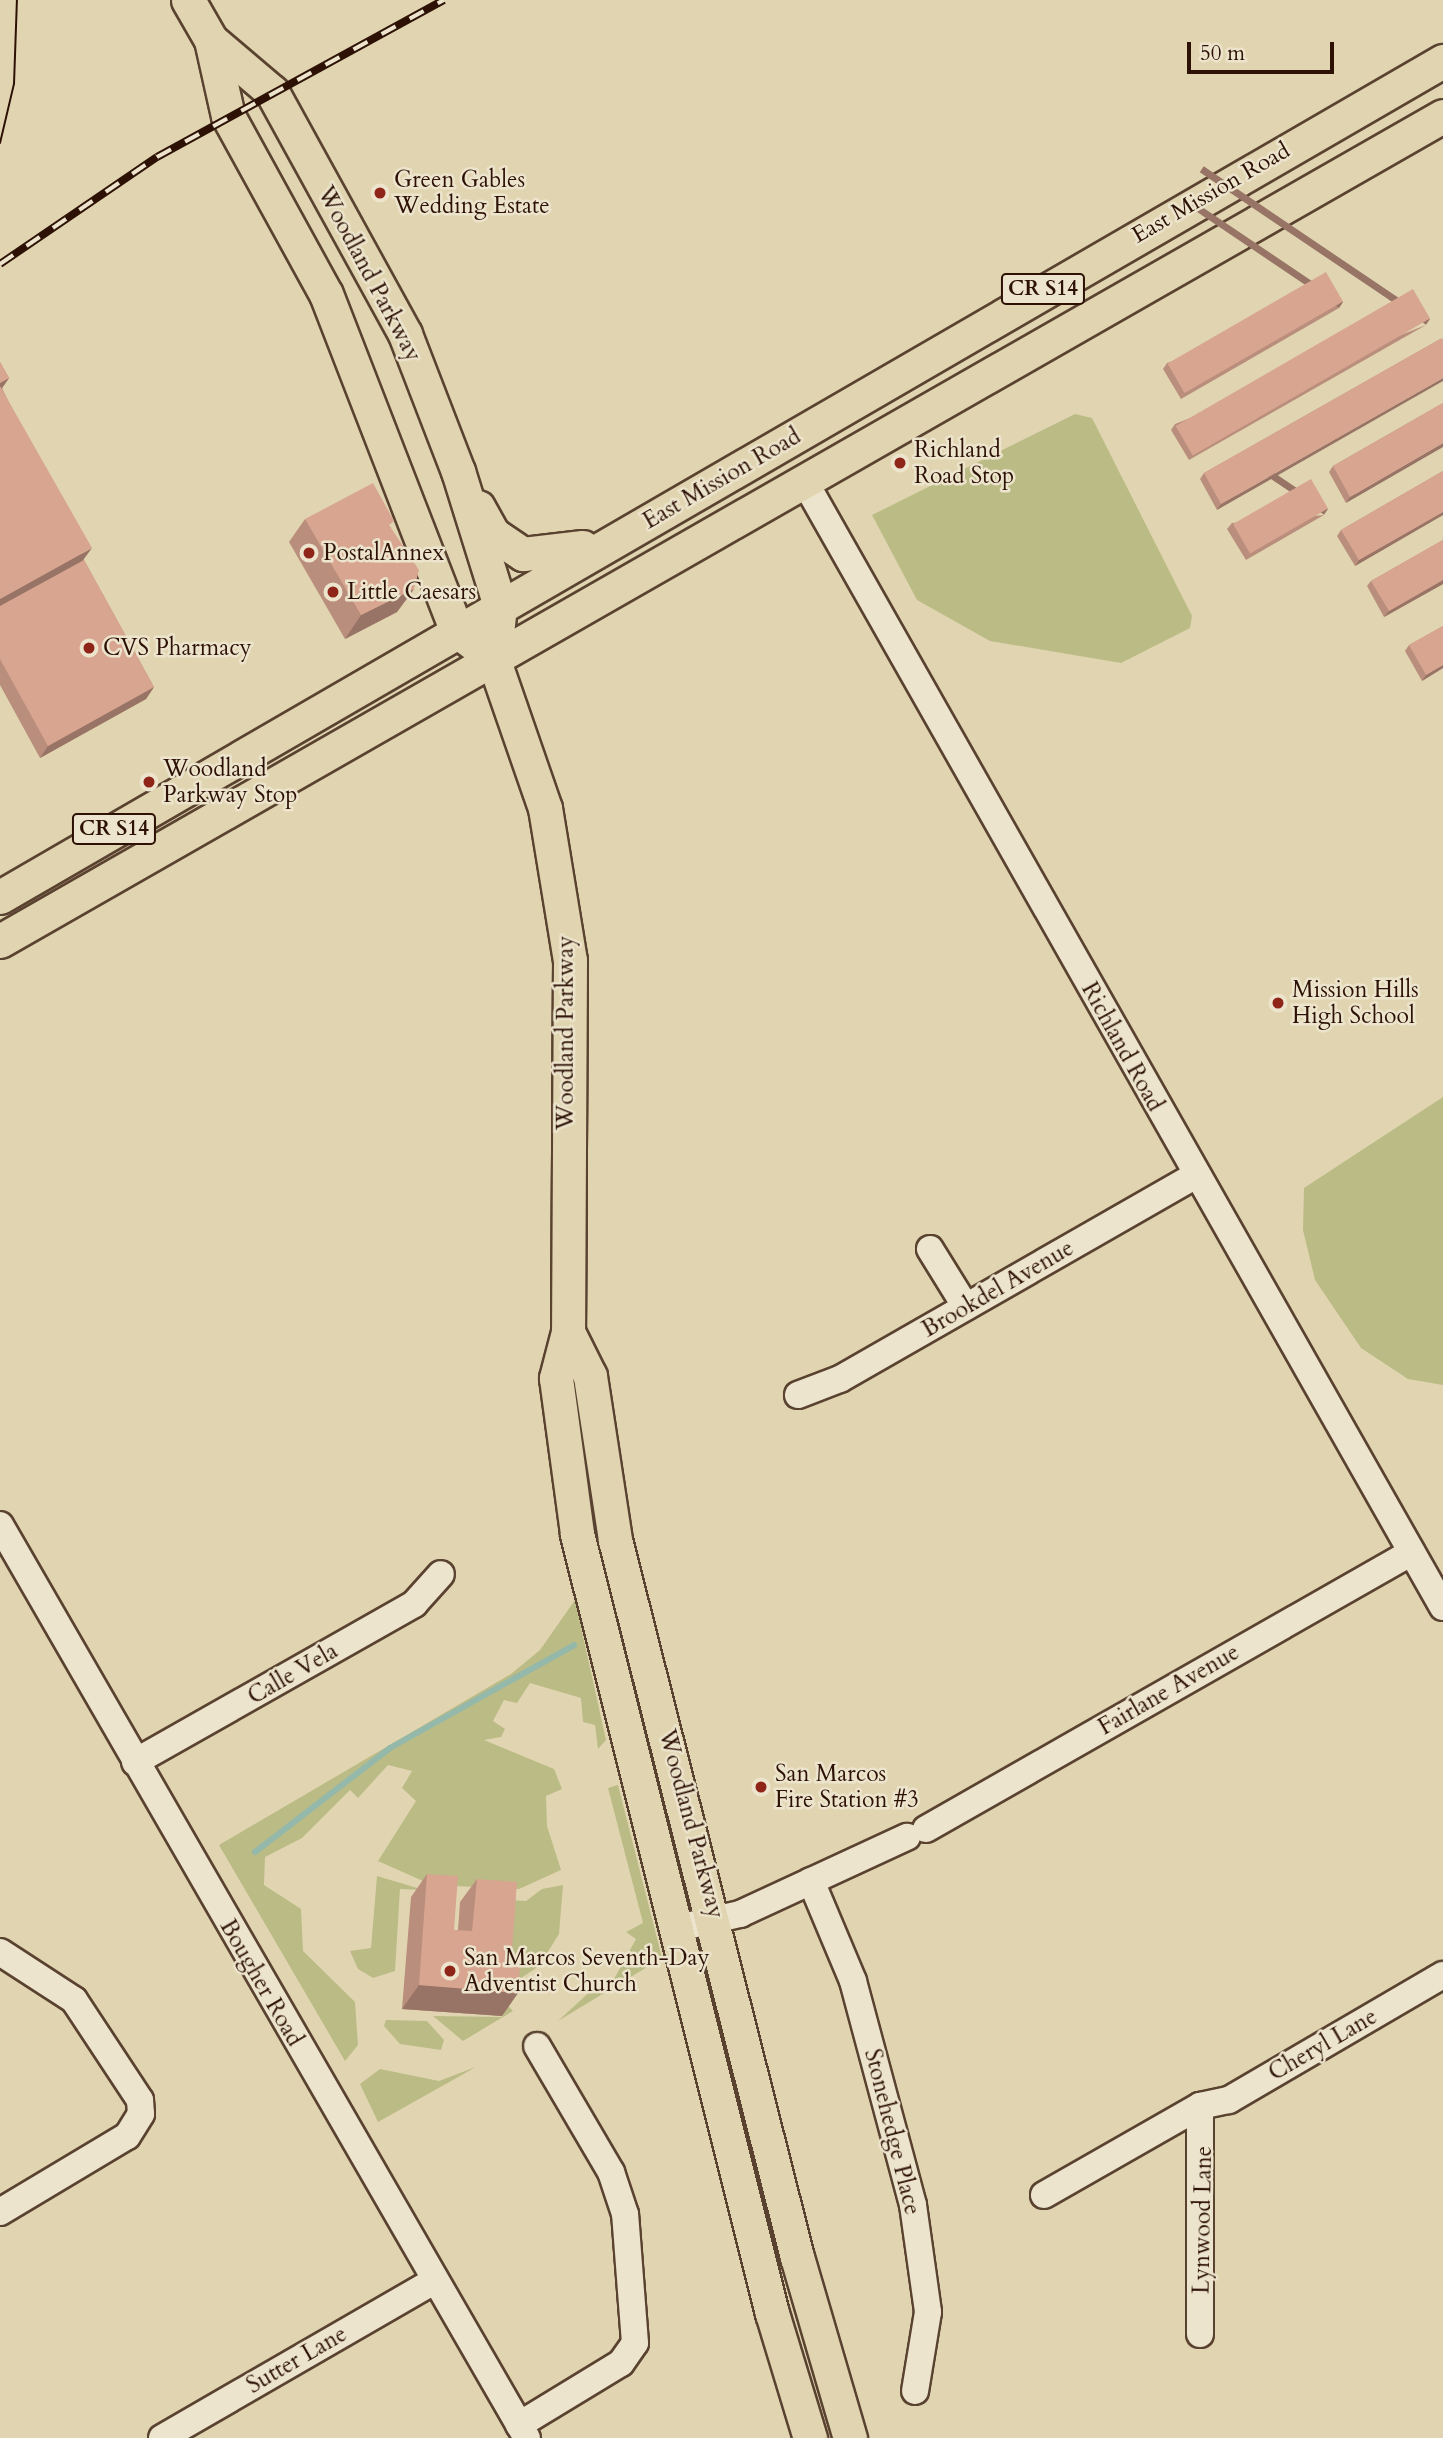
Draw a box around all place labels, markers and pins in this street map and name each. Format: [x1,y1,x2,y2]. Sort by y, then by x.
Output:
place label: Green Gables Wedding Estate [394,166,550,220]
marker: Green Gables Wedding Estate [372,185,388,201]
place label: Richland Road Stop [914,436,1014,490]
marker: Richland Road Stop [892,455,908,471]
place label: PostalAnnex [323,539,444,567]
marker: PostalAnnex [301,545,317,561]
place label: Little Caesars [347,578,476,606]
marker: Little Caesars [325,584,341,600]
place label: CVS Pharmacy [103,634,252,662]
marker: CVS Pharmacy [81,640,97,656]
place label: Woodland Parkway Stop [163,755,297,809]
marker: Woodland Parkway Stop [141,774,157,790]
place label: Mission Hills High School [1292,976,1419,1030]
marker: Mission Hills High School [1270,995,1286,1011]
place label: San Marcos Fire Station #3 [775,1760,919,1814]
marker: San Marcos Fire Station #3 [753,1779,769,1795]
place label: San Marcos Seventh-Day Adventist Church [464,1944,710,1998]
marker: San Marcos Seventh-Day Adventist Church [442,1963,458,1979]

